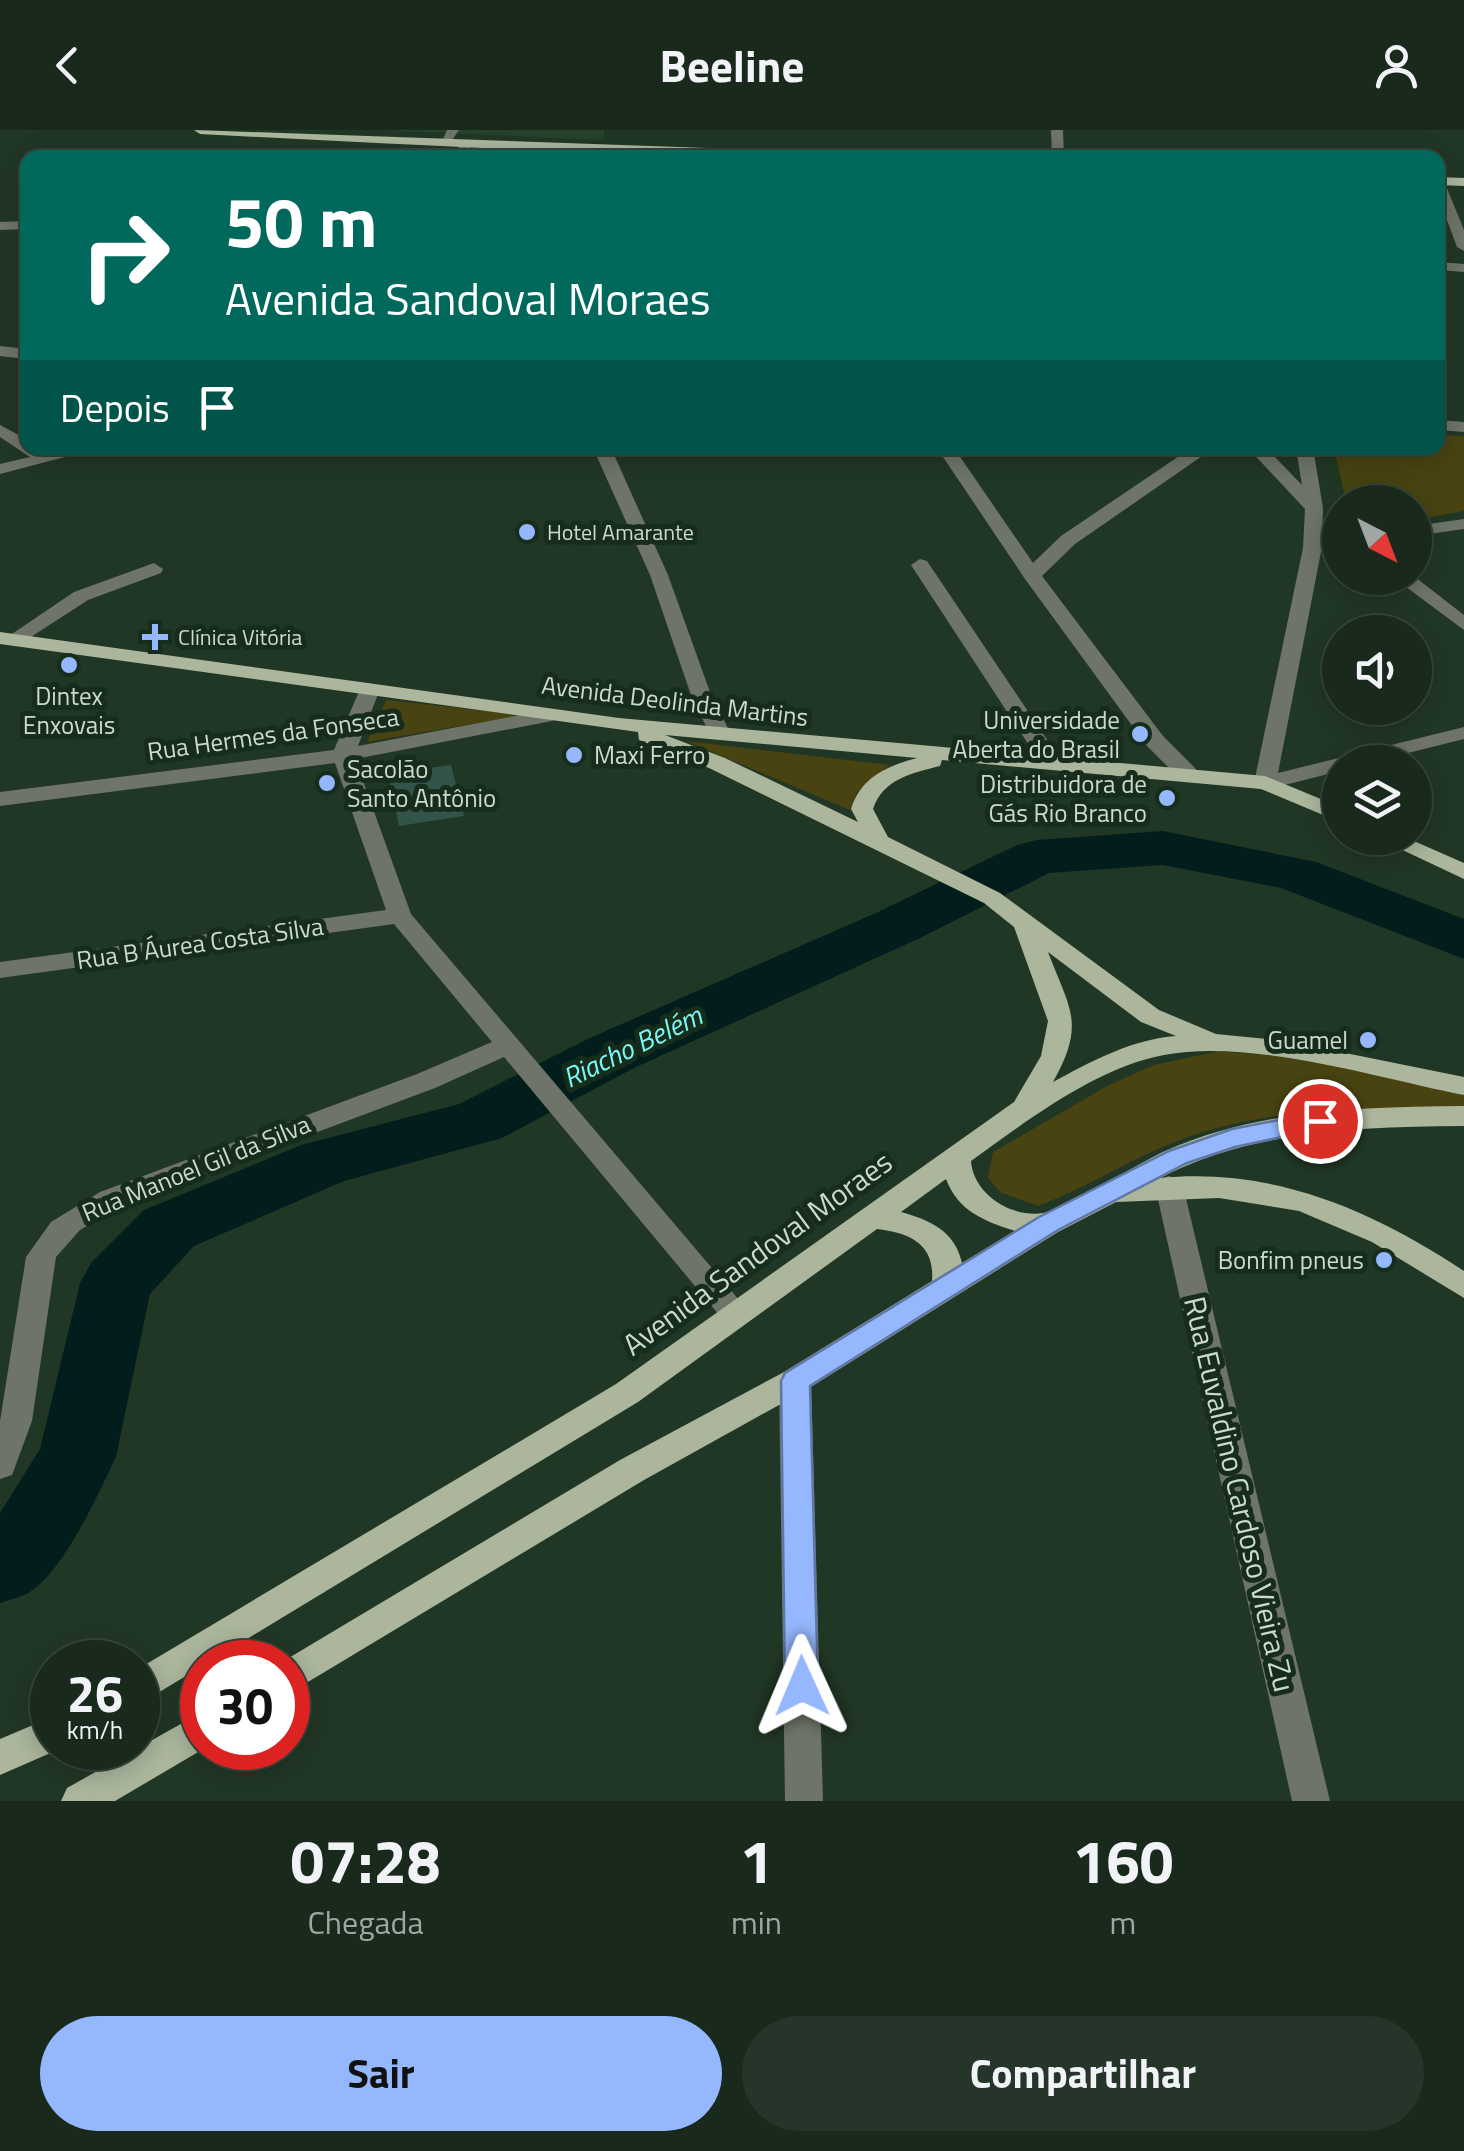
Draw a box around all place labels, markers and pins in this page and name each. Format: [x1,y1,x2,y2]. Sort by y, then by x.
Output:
place label: Hotel Amarante [547,515,694,549]
marker: Hotel Amarante [516,521,538,543]
place label: Clínica Vitória [178,620,302,654]
marker: Clínica Vitória [142,624,168,650]
marker: Dintex Enxovais [58,654,80,676]
place label: Dintex Enxovais [23,677,115,744]
place label: Universidade Aberta do Brasil [952,701,1120,768]
marker: Universidade Aberta do Brasil [1129,723,1151,745]
place label: Maxi Ferro [594,736,705,774]
marker: Maxi Ferro [563,744,585,766]
place label: Sacolão Santo Antônio [347,750,496,817]
place label: Distribuidora de Gás Rio Branco [980,765,1147,832]
marker: Sacolão Santo Antônio [316,772,338,794]
marker: Distribuidora de Gás Rio Branco [1156,787,1178,809]
place label: Guamel [1267,1021,1348,1059]
marker: Guamel [1357,1029,1379,1051]
pin [1278,1079,1363,1164]
place label: Bonfim pneus [1218,1241,1364,1279]
marker: Bonfim pneus [1373,1249,1395,1271]

